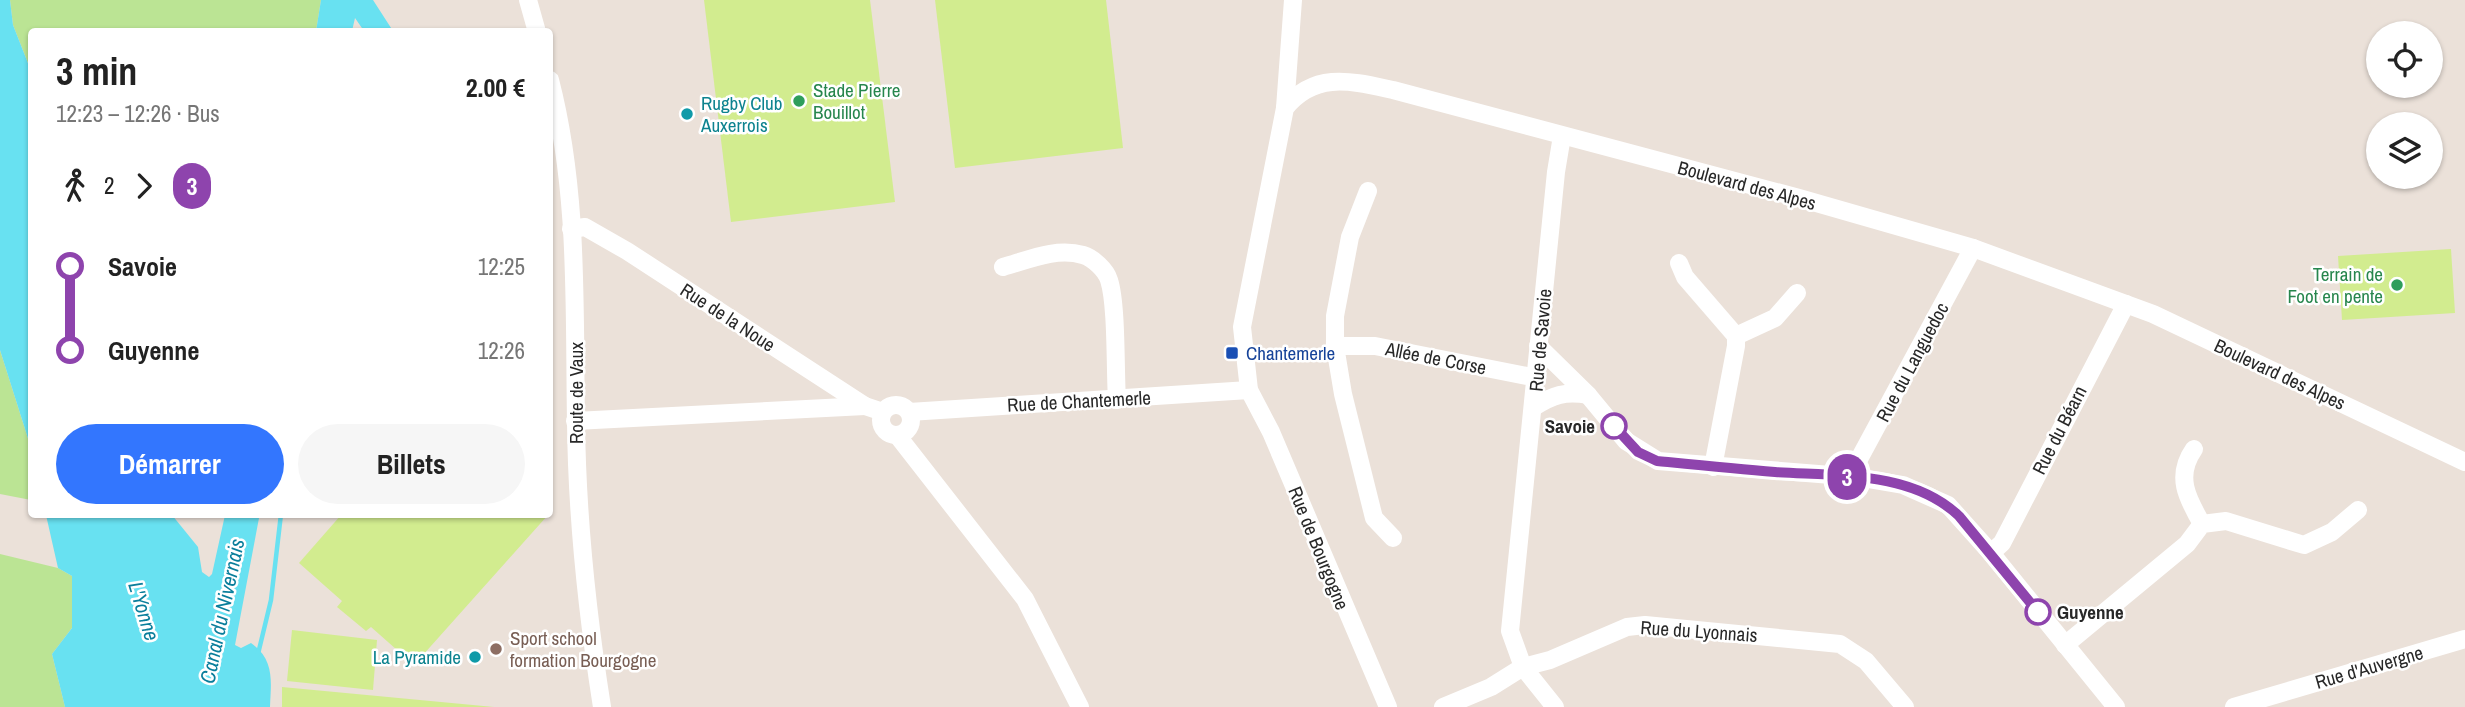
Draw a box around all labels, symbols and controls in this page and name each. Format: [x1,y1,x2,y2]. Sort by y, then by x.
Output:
map controls [2366,21,2443,189]
button: locate [2366,21,2443,98]
text: 3 min [56,46,137,97]
text: 2.00 € [466,70,525,105]
place label: Stade Pierre Bouillot [813,77,900,125]
place label: Rugby Club Auxerrois [700,90,782,138]
marker: Stade Pierre Bouillot [791,93,807,109]
text: 12:23 – 12:26 · Bus [56,98,220,129]
marker: Rugby Club Auxerrois [679,106,695,122]
button: layers [2366,112,2443,189]
street label: Boulevard des Alpes [1675,154,1819,216]
icon: walk [56,167,94,205]
icon: forward [125,167,163,205]
text: 2 [104,170,115,201]
text: 3 [187,170,197,202]
text: Savoie [108,249,177,284]
text: 12:25 [478,251,525,282]
place label: Terrain de Foot en pente [2288,261,2383,309]
street label: Rue de la Noue [676,277,780,357]
marker: Terrain de Foot en pente [2389,277,2405,293]
street label: Rue de Savoie [1523,288,1557,392]
street label: Rue du Languedoc [1870,298,1954,426]
street label: Boulevard des Alpes [2210,332,2350,416]
text: Guyenne [108,333,199,368]
text: 12:26 [478,335,525,366]
street label: Allée de Corse [1382,335,1489,381]
place label: Chantemerle [1246,340,1335,366]
street label: Route de Vaux [563,342,589,444]
marker: Chantemerle [1224,345,1240,361]
street label: Rue du Béarn [2026,381,2092,479]
street label: Rue de Chantemerle [1007,384,1151,418]
place label: Savoie [1545,413,1595,439]
marker: Savoie [1601,413,1627,439]
button: Démarrer [56,424,284,504]
button: Billets [298,424,525,504]
line badge: 3 [1824,454,1870,500]
text: 3 [1842,461,1852,493]
street label: Rue de Bourgogne [1282,482,1356,614]
water label: Canal du Nivernais [192,536,252,686]
water label: L'Yonne [121,578,167,644]
marker: Guyenne [2025,599,2051,625]
place label: Guyenne [2057,599,2124,625]
street label: Rue du Lyonnais [1640,614,1759,648]
place label: Sport school formation Bourgogne [510,625,656,673]
street label: Rue d'Auvergne [2312,639,2426,695]
marker: Sport school formation Bourgogne [488,641,504,657]
place label: La Pyramide [373,644,461,670]
marker: La Pyramide [467,649,483,665]

